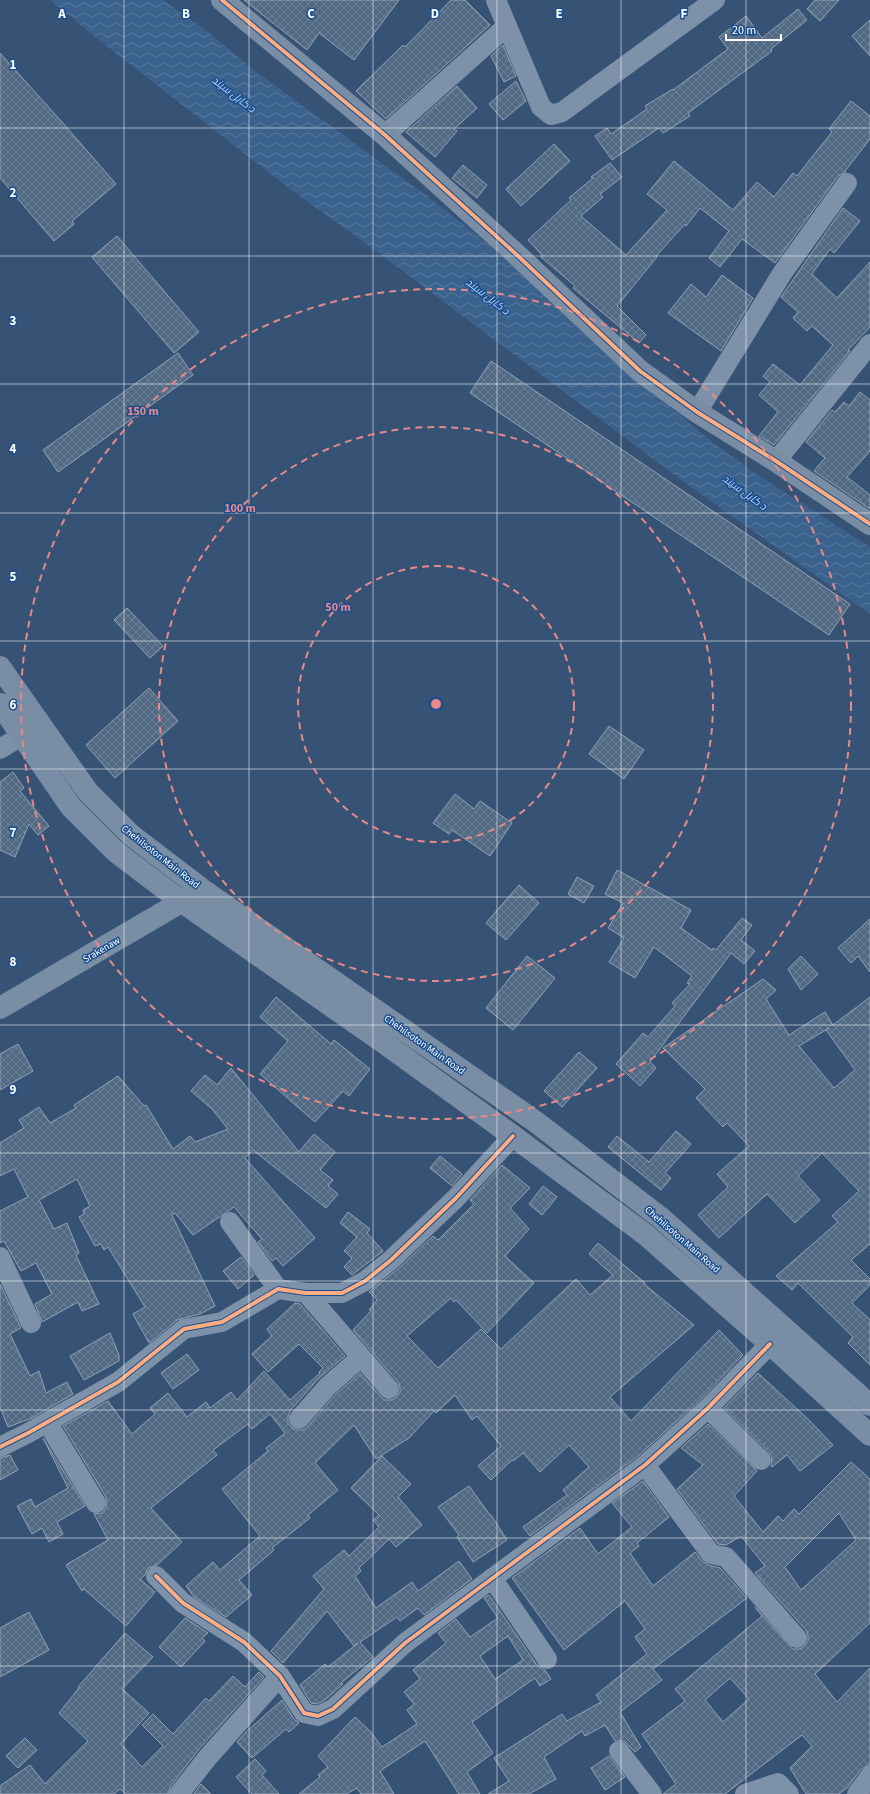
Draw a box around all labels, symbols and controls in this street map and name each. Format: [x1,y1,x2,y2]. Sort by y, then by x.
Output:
text: A [57,5,66,23]
text: B [182,5,190,23]
text: C [307,5,315,23]
text: D [431,5,439,23]
text: E [555,5,563,23]
text: F [681,5,688,23]
scale bar [726,16,781,42]
text: 20 m [732,22,756,39]
text: 1 [10,56,17,74]
water label: د کابل سيند [209,73,259,117]
text: 2 [10,184,17,202]
water label: د کابل سيند [463,275,513,319]
text: 3 [10,312,17,330]
text: 150 m [127,403,159,420]
text: 4 [10,440,17,458]
water label: د کابل سيند [719,471,771,514]
text: 100 m [224,500,256,517]
text: 5 [10,568,17,586]
text: 50 m [325,599,351,616]
text: 6 [10,696,17,714]
centre of rings [429,697,443,711]
street label: Chehilsoton Main Road [118,822,202,892]
text: 7 [10,824,17,842]
street label: Srakenaw [80,934,123,966]
text: 8 [10,953,17,971]
street label: Chehilsoton Main Road [381,1012,468,1078]
text: 9 [10,1081,17,1099]
street label: Chehilsoton Main Road [642,1203,723,1276]

